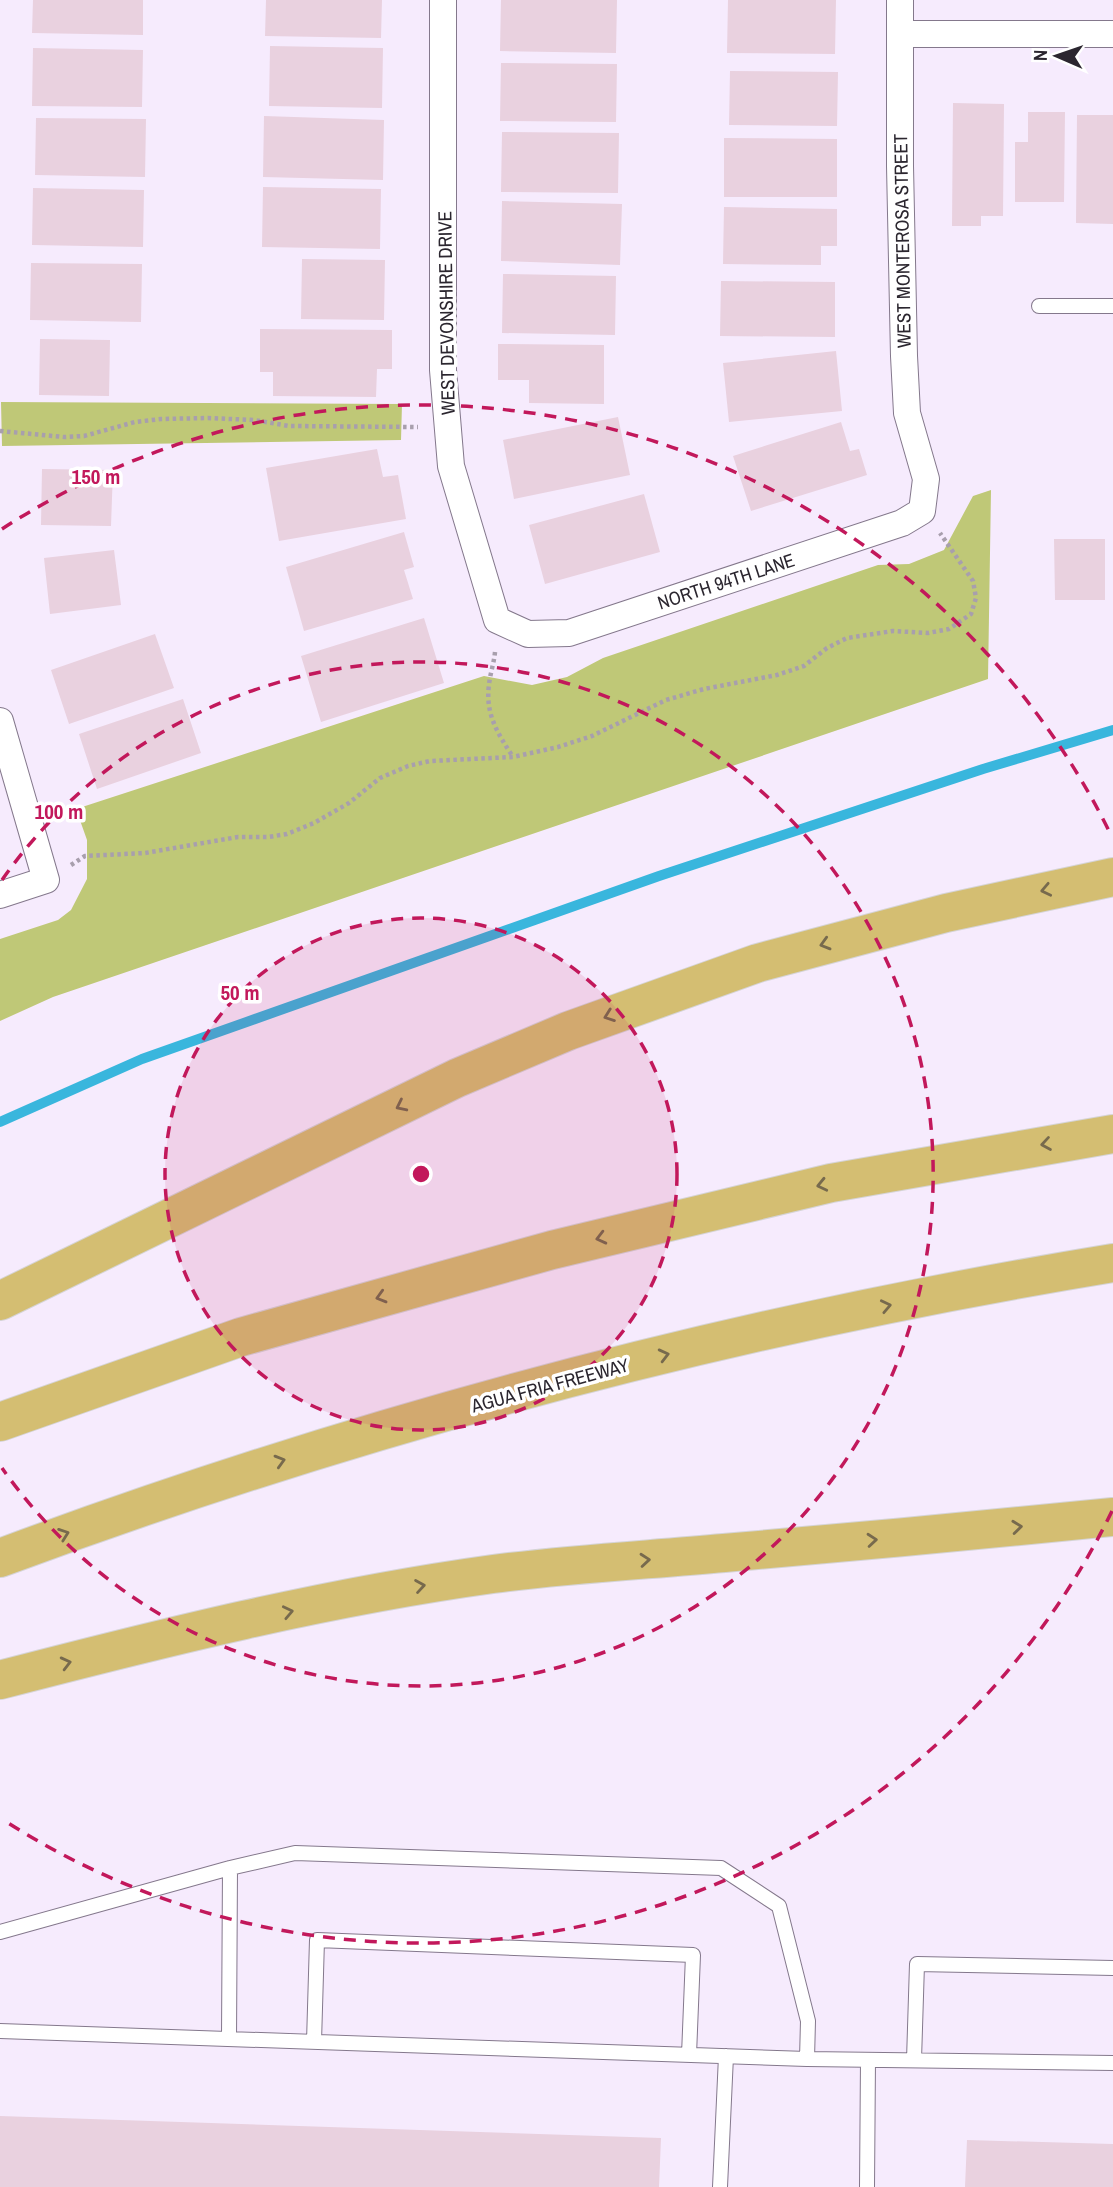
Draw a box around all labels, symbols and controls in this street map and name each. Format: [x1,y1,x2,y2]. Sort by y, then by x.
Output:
north arrow [1022,21,1092,91]
text: N [1027,49,1053,61]
street label: WEST MONTEROSA STREET [887,133,917,348]
street label: WEST DEVONSHIRE DRIVE [431,211,461,415]
text: 150 m [72,462,120,491]
street label: NORTH 94TH LANE [654,547,798,615]
text: 100 m [35,797,83,826]
one-way arrow [1040,882,1052,897]
one-way arrow [819,936,831,951]
text: 50 m [220,978,260,1007]
one-way arrow [604,1008,616,1022]
one-way arrow [396,1098,408,1112]
one-way arrow [1040,1136,1051,1151]
centre of rings [409,1162,433,1186]
one-way arrow [816,1177,828,1191]
one-way arrow [595,1230,607,1244]
one-way arrow [375,1289,387,1304]
one-way arrow [880,1299,892,1314]
one-way arrow [658,1349,670,1363]
street label: AGUA FRIA FREEWAY [467,1351,632,1419]
one-way arrow [273,1455,285,1470]
one-way arrow [1012,1520,1023,1535]
one-way arrow [57,1528,69,1542]
one-way arrow [867,1533,878,1548]
one-way arrow [640,1553,651,1568]
one-way arrow [414,1579,425,1594]
one-way arrow [282,1606,294,1621]
one-way arrow [60,1657,72,1671]

